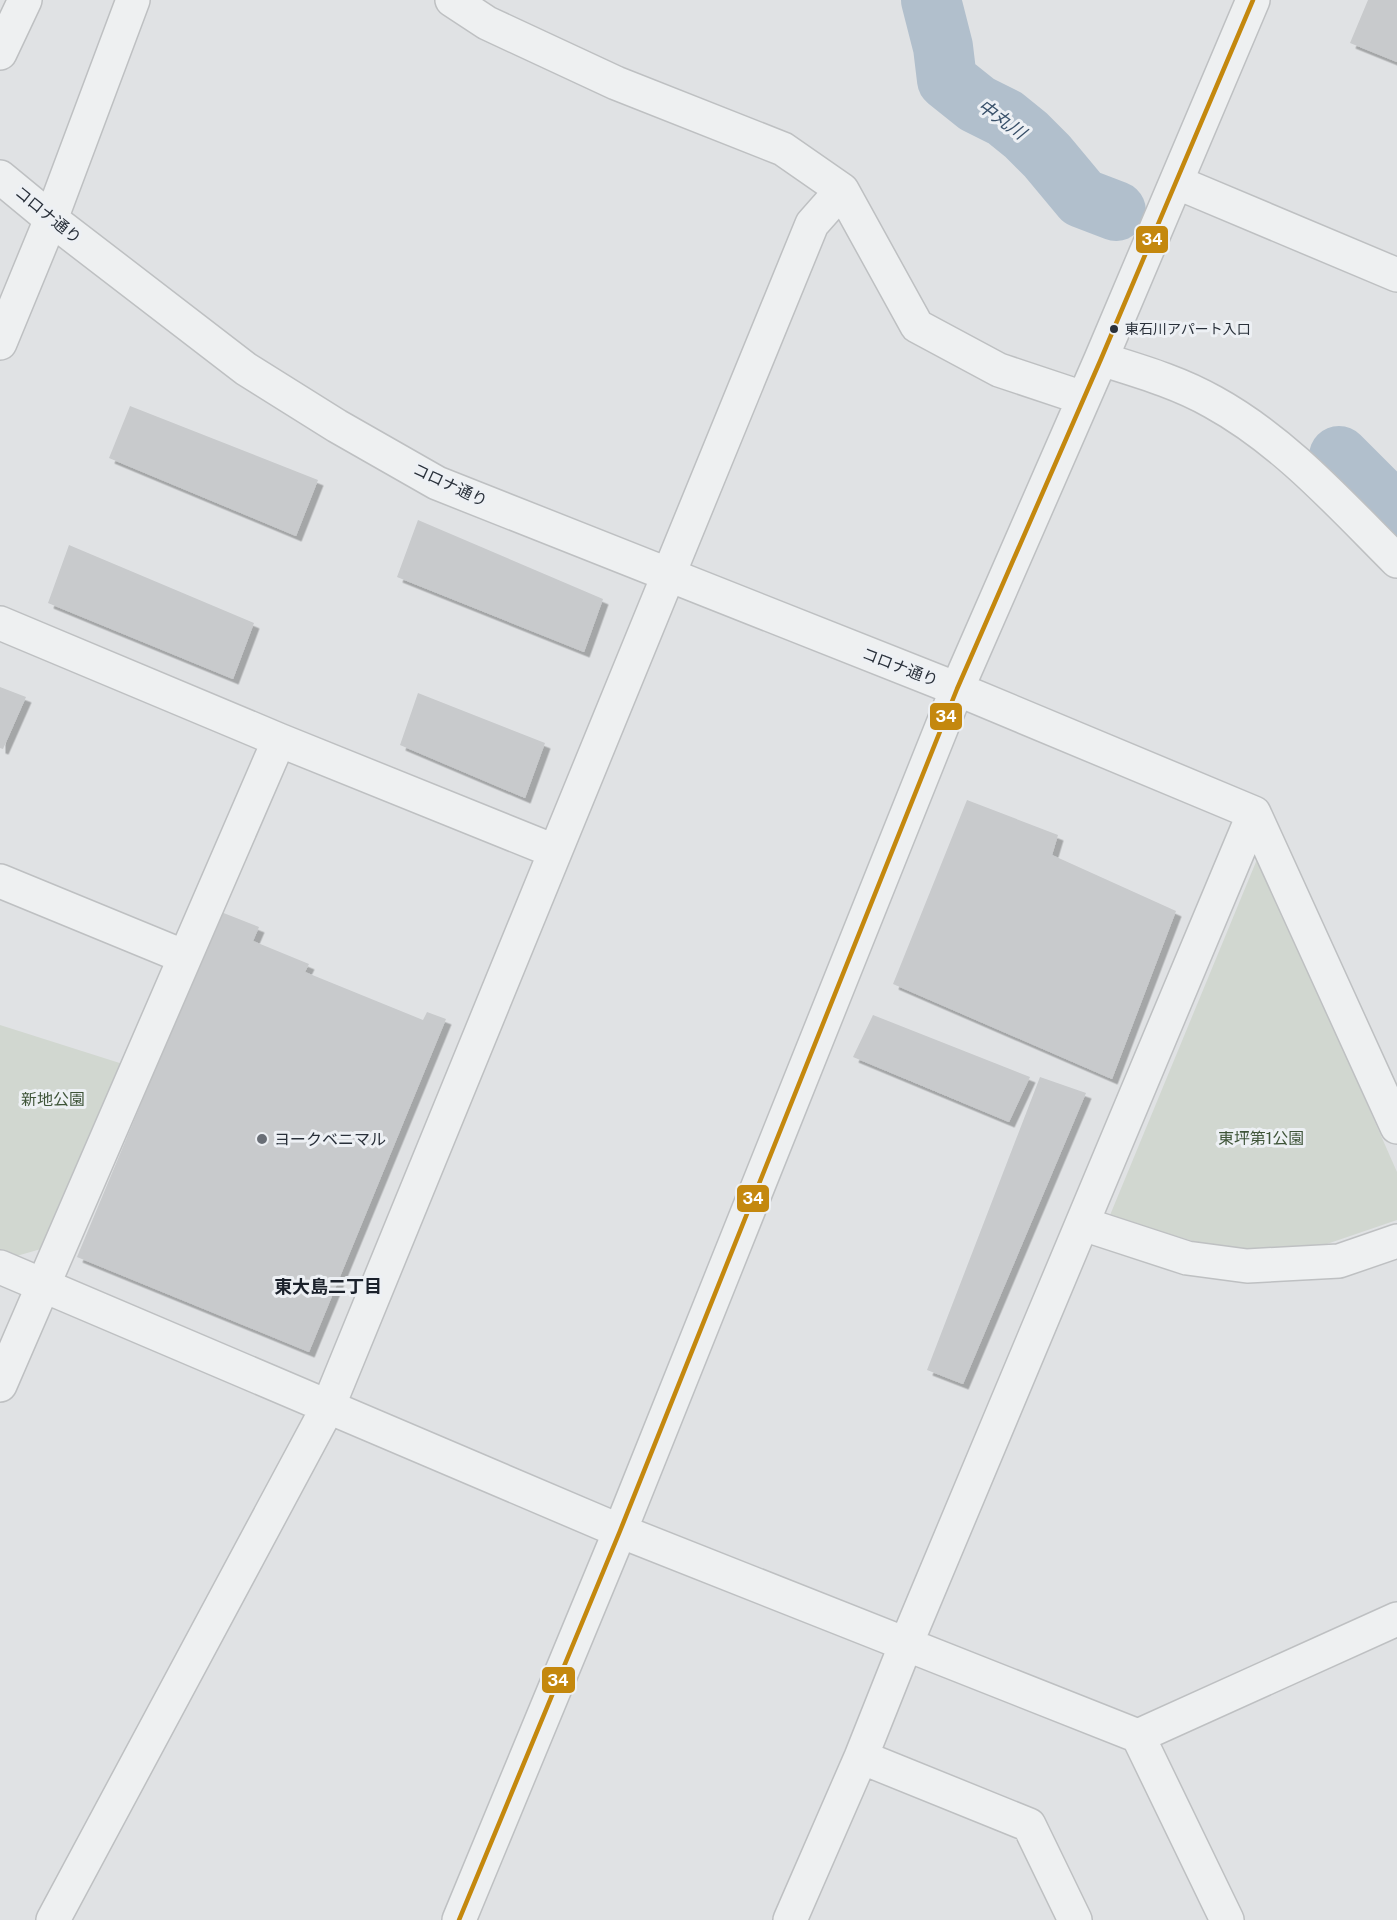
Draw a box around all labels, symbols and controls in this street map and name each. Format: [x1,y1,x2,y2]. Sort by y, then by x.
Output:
water label: 中丸川 [974,95,1032,145]
street label: コロナ通り [11,182,85,248]
line badge: 34 [1135,225,1169,254]
text: 34 [1141,230,1163,249]
place label: 東石川アパート入口 [1125,321,1251,337]
marker: 東石川アパート入口 [1108,323,1120,335]
street label: コロナ通り [410,459,490,511]
street label: コロナ通り [859,644,941,690]
line badge: 34 [929,702,963,731]
text: 34 [935,707,957,726]
park label: 新地公園 [21,1090,85,1109]
park label: 東坪第1公園 [1218,1129,1304,1148]
place label: ヨークベニマル [274,1130,386,1149]
marker: ヨークベニマル [255,1132,269,1146]
line badge: 34 [736,1184,770,1213]
text: 34 [742,1189,764,1208]
district label: 東大島二丁目 [274,1276,382,1297]
line badge: 34 [541,1666,576,1694]
text: 34 [547,1671,569,1690]

